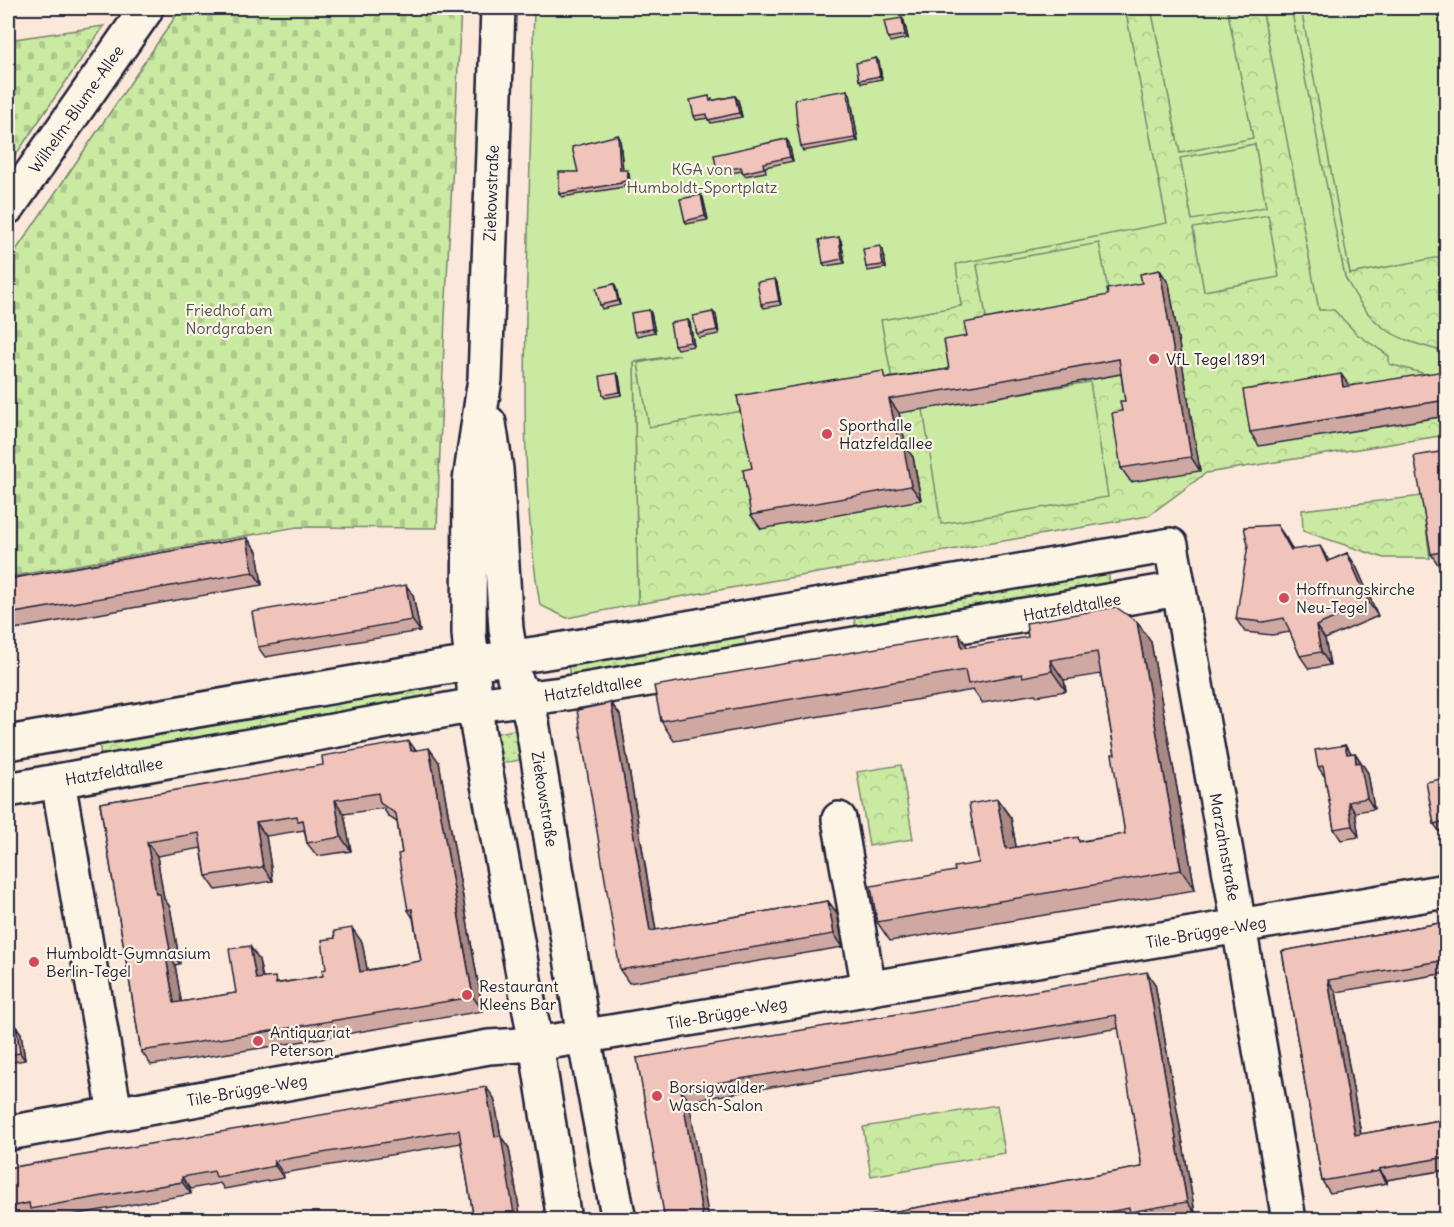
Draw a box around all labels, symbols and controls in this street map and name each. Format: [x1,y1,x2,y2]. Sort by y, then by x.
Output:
street label: Wilhelm-Blume-Allee [24,41,128,177]
street label: Ziekowstraße [479,144,503,242]
park label: KGA von Humboldt-Sportplatz [627,159,778,197]
park label: Friedhof am Nordgraben [186,300,272,338]
place label: VfL Tegel 1891 [1166,349,1266,369]
marker: VfL Tegel 1891 [1147,352,1161,366]
place label: Sporthalle Hatzfeldallee [839,415,933,453]
marker: Sporthalle Hatzfeldallee [820,427,834,441]
place label: Hoffnungskirche Neu-Tegel [1296,579,1415,617]
street label: Hatzfeldtallee [1021,589,1123,625]
marker: Hoffnungskirche Neu-Tegel [1277,591,1291,605]
street label: Hatzfeldtallee [543,670,643,706]
street label: Ziekowstraße [528,750,562,848]
street label: Hatzfeldtallee [63,753,165,789]
street label: Marzahnstraße [1206,791,1244,903]
street label: Tile-Brügge-Weg [1144,912,1268,952]
place label: Humboldt-Gymnasium Berlin-Tegel [46,943,211,981]
marker: Humboldt-Gymnasium Berlin-Tegel [27,955,41,969]
place label: Restaurant Kleens Bar [479,976,559,1014]
marker: Restaurant Kleens Bar [460,988,474,1002]
street label: Tile-Brügge-Weg [665,993,789,1033]
place label: Antiquariat Peterson [270,1022,351,1060]
marker: Antiquariat Peterson [251,1034,265,1048]
street label: Tile-Brügge-Weg [185,1070,309,1110]
place label: Borsigwalder Wasch-Salon [669,1077,765,1115]
marker: Borsigwalder Wasch-Salon [650,1089,664,1103]

